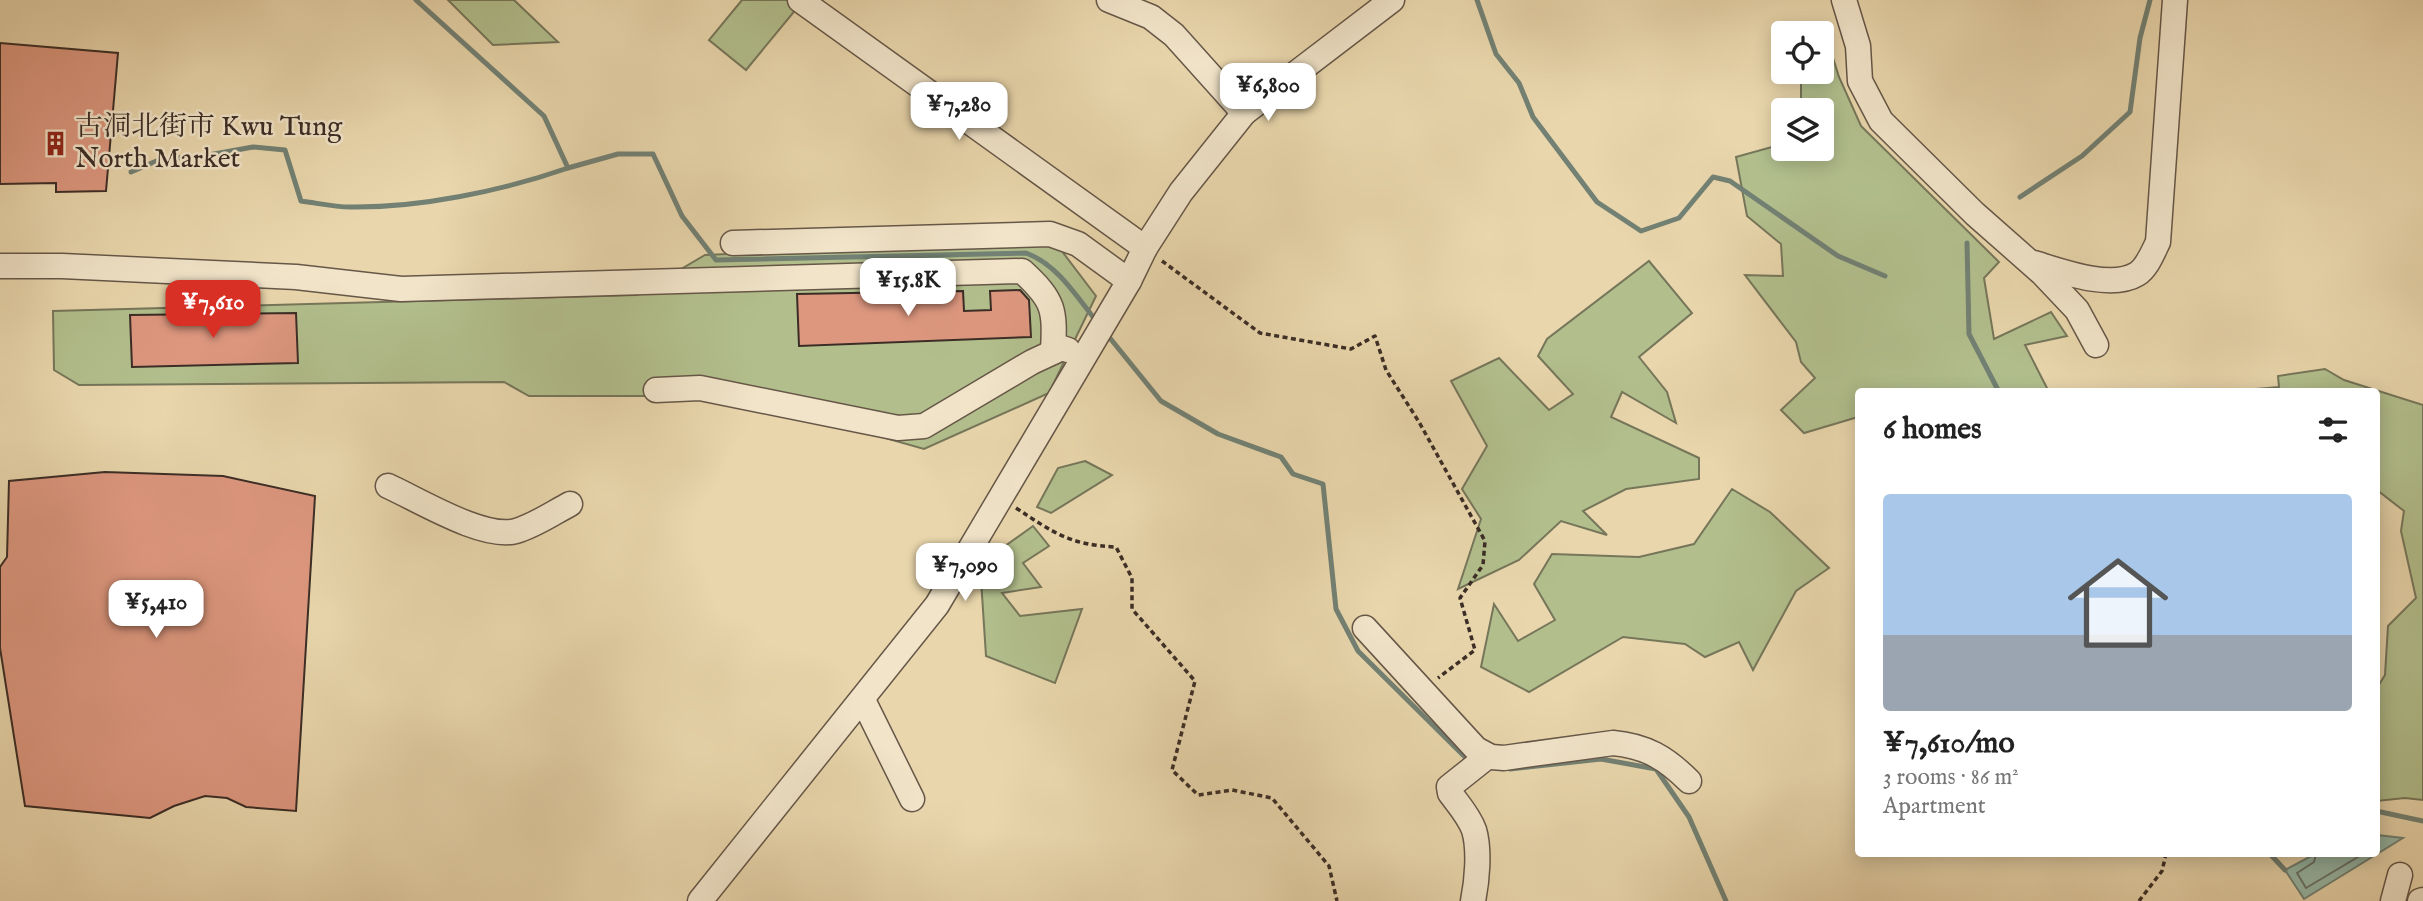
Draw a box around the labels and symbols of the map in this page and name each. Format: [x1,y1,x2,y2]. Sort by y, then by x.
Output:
pin: ¥6,800 [1211,64,1325,123]
pin: ¥7,280 [902,82,1016,142]
place label: 古洞北街市 Kwu Tung North Market [75,110,343,177]
building icon: 古洞北街市 Kwu Tung North Market [41,129,69,157]
pin: ¥15.8K [851,258,965,318]
pin: ¥7,610 [156,280,270,340]
pin: ¥7,090 [908,544,1022,603]
pin: ¥5,410 [99,580,213,640]

